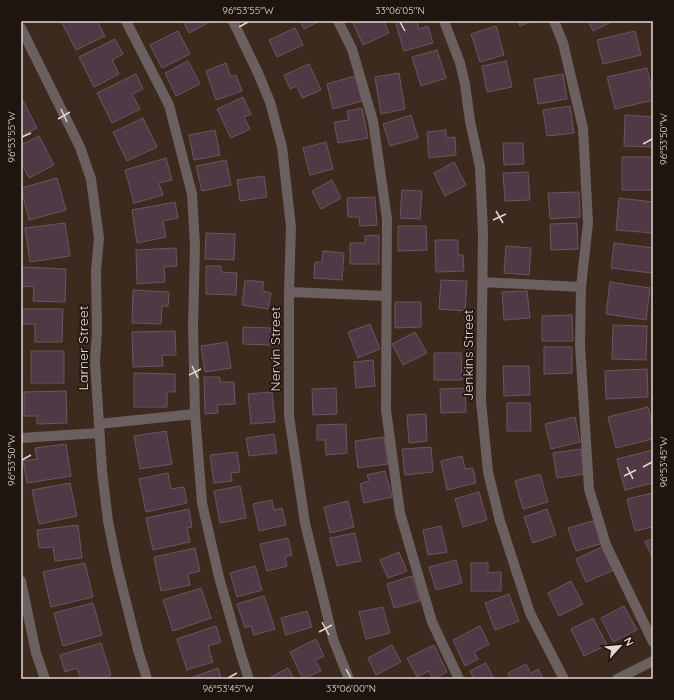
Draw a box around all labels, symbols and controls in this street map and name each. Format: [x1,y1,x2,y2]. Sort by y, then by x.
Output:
text: 96°53'55"W [222,4,274,17]
text: 33°06'05"N [375,4,425,17]
text: 96°53'55"W [5,111,18,163]
text: 96°53'50"W [657,113,670,165]
street label: Larner Street [74,305,92,390]
street label: Nervin Street [266,306,284,391]
street label: Jenkins Street [459,309,477,401]
text: 96°53'50"W [5,434,18,486]
text: 96°53'45"W [657,436,670,488]
north arrow [600,626,640,666]
text: N [621,635,637,648]
text: 96°53'45"W [202,682,254,695]
text: 33°06'00"N [326,682,376,695]

